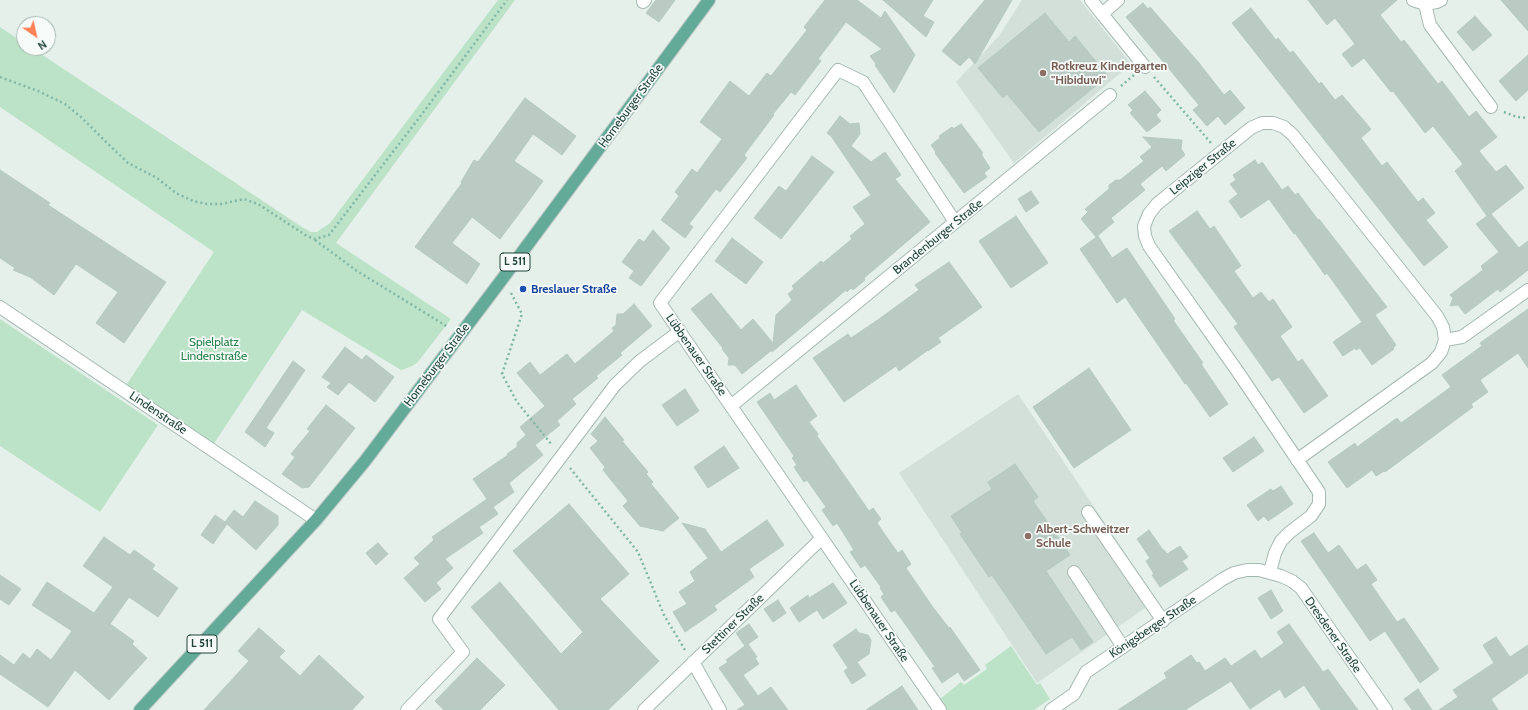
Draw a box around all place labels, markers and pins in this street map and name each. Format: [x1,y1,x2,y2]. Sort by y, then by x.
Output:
place label: Rotkreuz Kindergarten "Hibiduwi" [1051,59,1167,87]
marker: Rotkreuz Kindergarten "Hibiduwi" [1038,68,1048,78]
place label: Breslauer Straße [531,282,617,296]
marker: Breslauer Straße [518,284,528,294]
place label: Albert-Schweitzer Schule [1036,522,1129,550]
marker: Albert-Schweitzer Schule [1023,531,1033,541]

